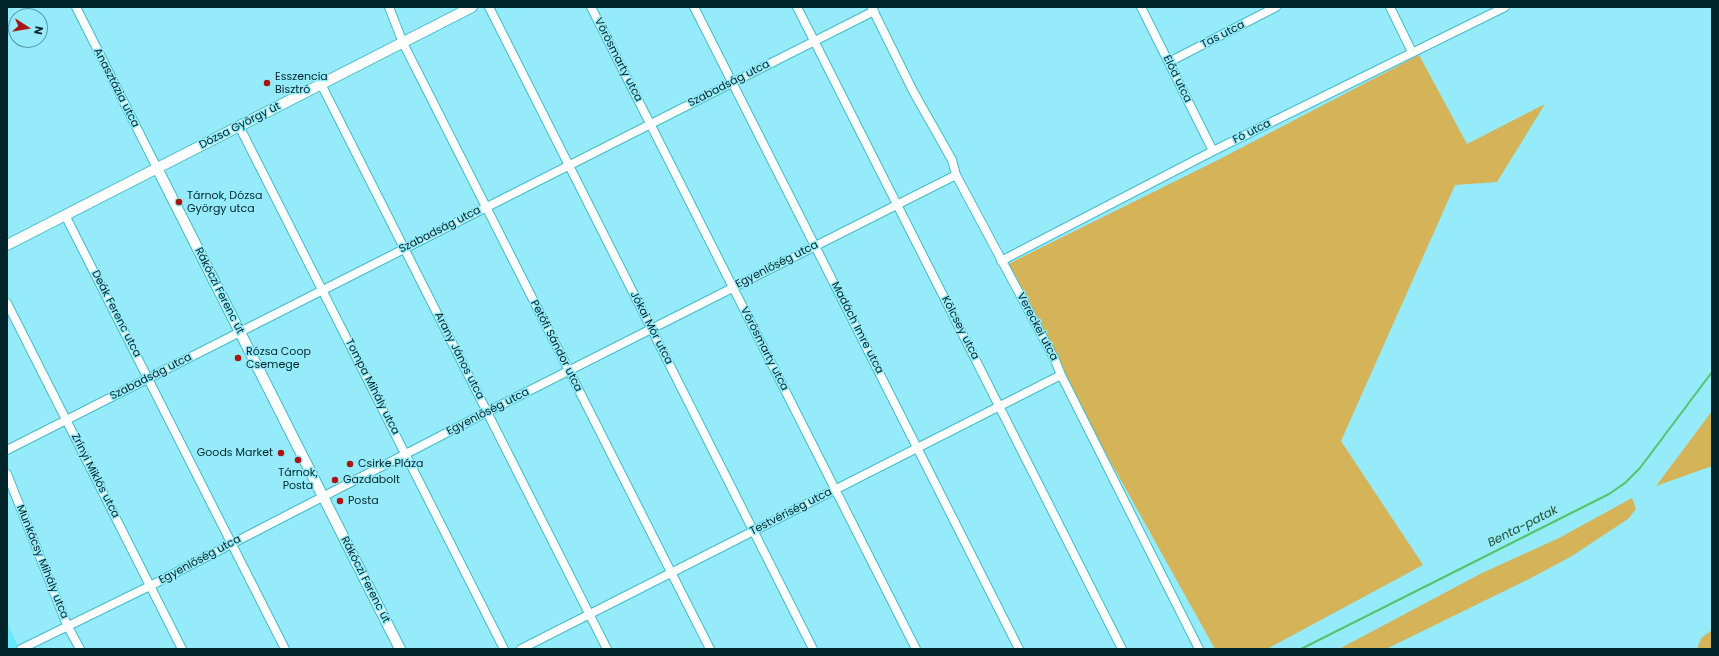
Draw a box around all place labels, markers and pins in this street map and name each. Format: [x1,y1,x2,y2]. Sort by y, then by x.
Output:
place label: Esszencia Bisztró [275,70,328,96]
marker: Esszencia Bisztró [262,78,272,88]
place label: Tárnok, Dózsa György utca [187,189,262,215]
marker: Tárnok, Dózsa György utca [174,197,184,207]
place label: Rózsa Coop Csemege [246,345,311,371]
marker: Rózsa Coop Csemege [233,353,243,363]
place label: Goods Market [197,446,273,460]
marker: Goods Market [276,448,286,458]
marker: Tárnok, Posta [293,455,303,465]
place label: Csirke Pláza [358,457,423,471]
marker: Csirke Pláza [345,459,355,469]
place label: Tárnok, Posta [278,466,318,492]
place label: Gazdabolt [343,473,400,487]
marker: Gazdabolt [330,475,340,485]
place label: Posta [348,494,379,508]
marker: Posta [335,496,345,506]

